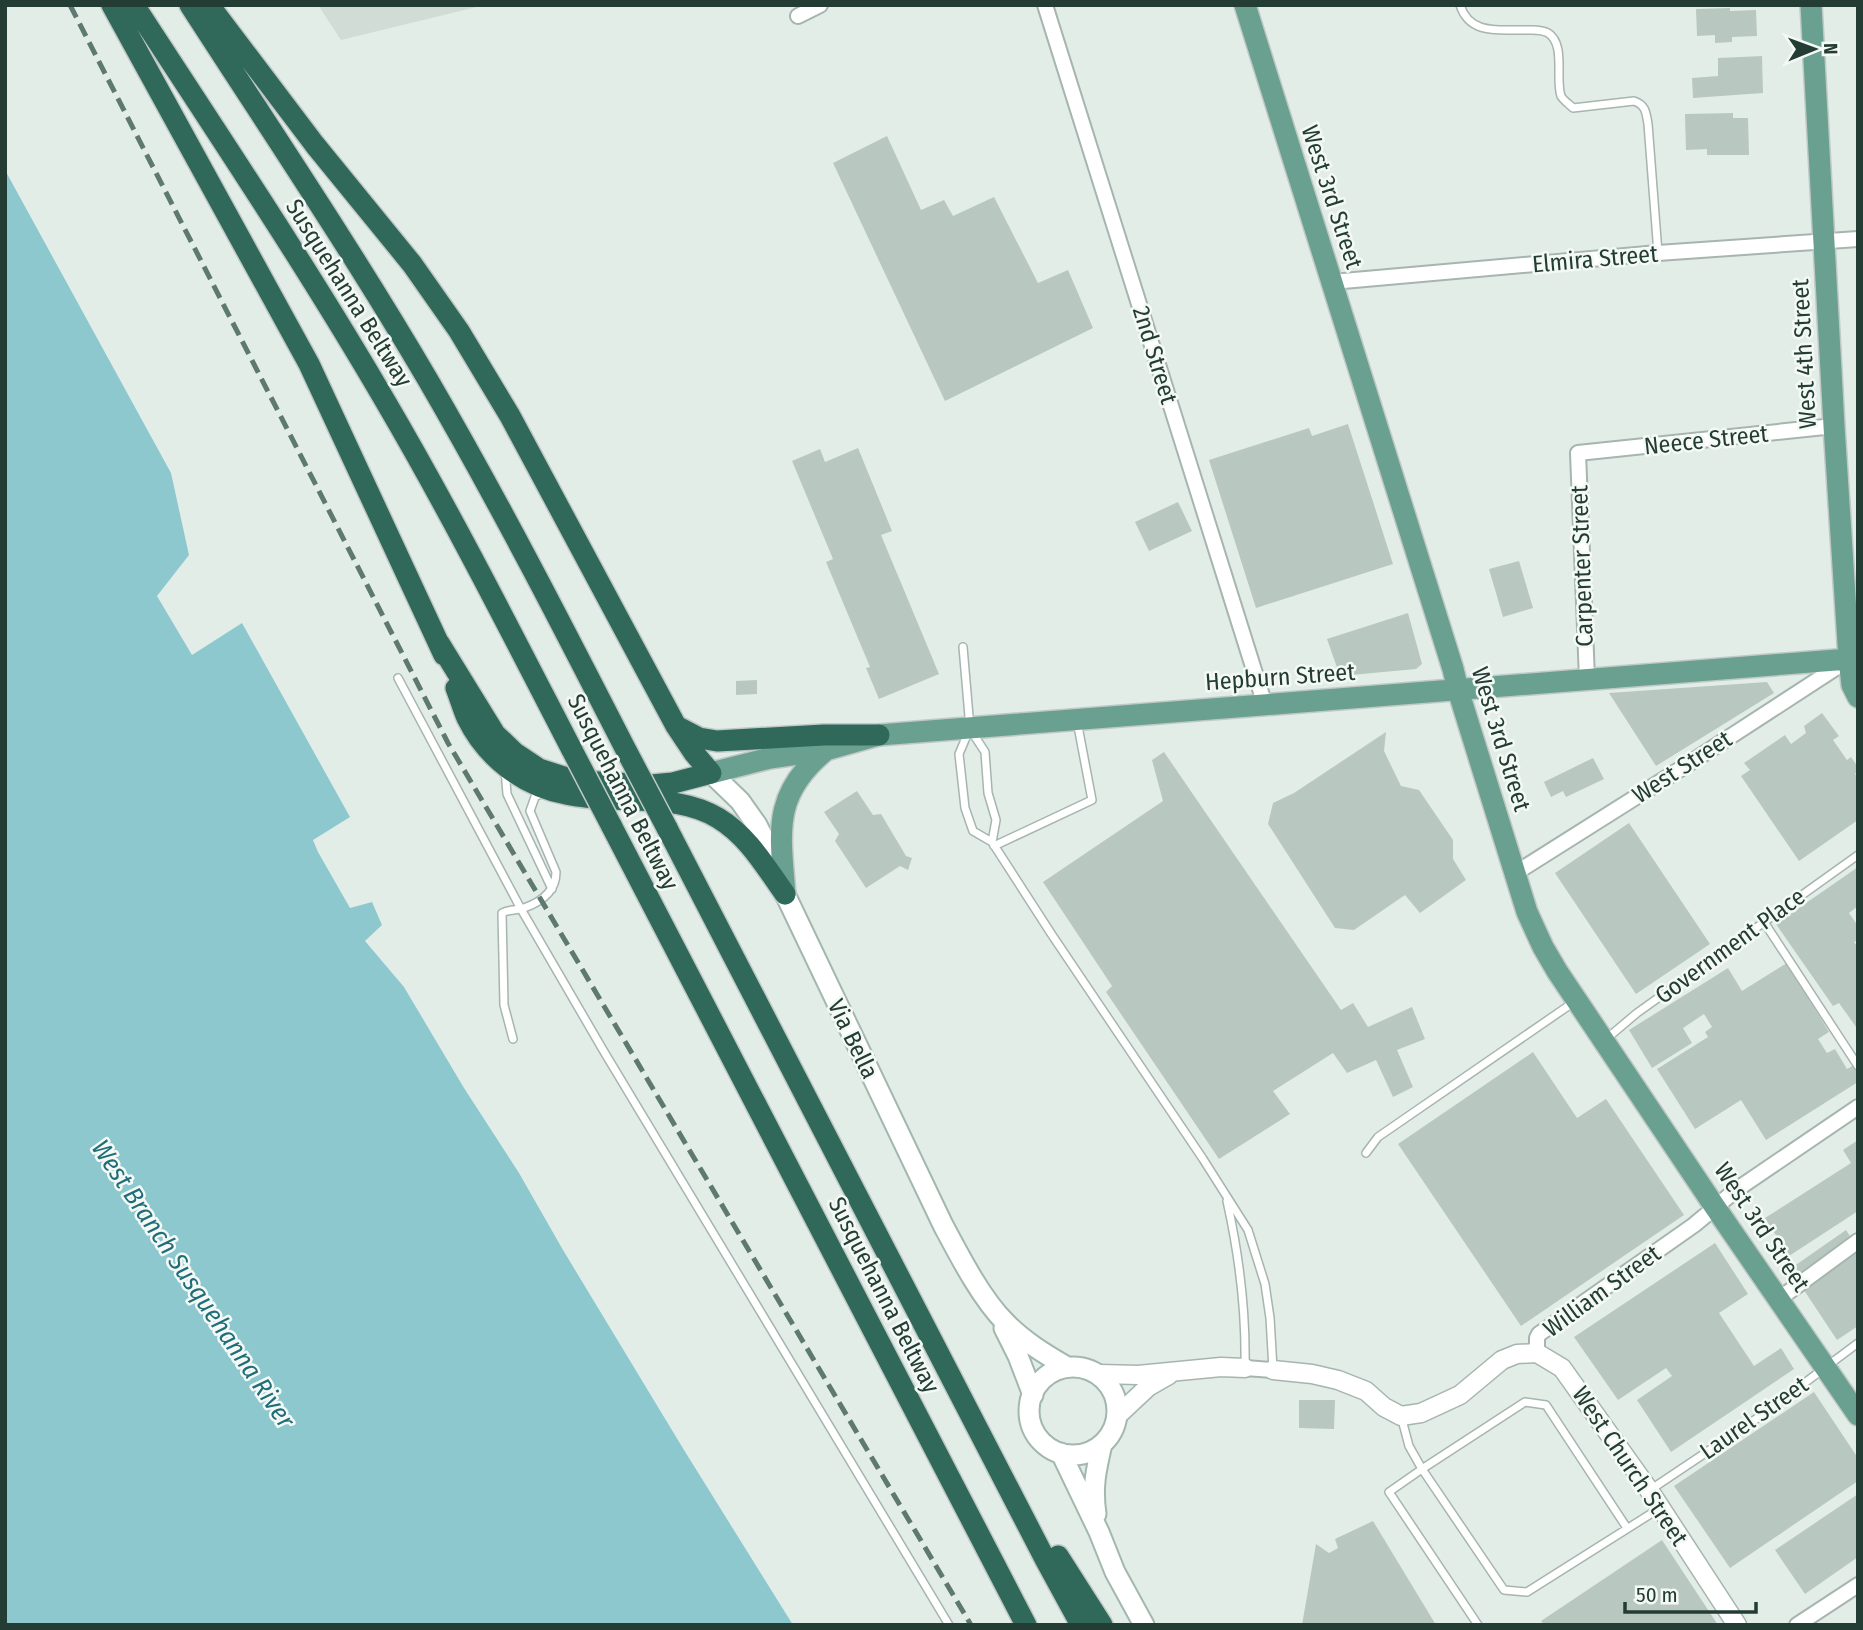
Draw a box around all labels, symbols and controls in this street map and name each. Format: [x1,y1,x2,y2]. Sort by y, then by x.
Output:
north arrow [1779,14,1849,84]
text: N [1819,43,1842,55]
street label: West 3rd Street [1296,122,1368,272]
street label: Susquehanna Beltway [280,194,418,392]
street label: Elmira Street [1531,240,1659,278]
street label: West 4th Street [1786,278,1822,430]
street label: 2nd Street [1127,303,1183,407]
street label: Neece Street [1643,420,1770,460]
street label: Carpenter Street [1565,485,1599,647]
street label: Hepburn Street [1204,658,1356,696]
street label: West 3rd Street [1466,663,1536,815]
street label: Susquehanna Beltway [562,690,685,895]
street label: West Street [1627,725,1737,809]
street label: Government Place [1650,882,1810,1010]
street label: Via Bella [822,995,884,1083]
water label: West Branch Susquehanna River [85,1134,302,1435]
street label: West 3rd Street [1709,1157,1815,1297]
street label: Susquehanna Beltway [823,1193,946,1398]
street label: William Street [1538,1239,1666,1343]
street label: Laurel Street [1695,1371,1813,1465]
street label: West Church Street [1566,1381,1694,1551]
scale bar [1625,1570,1756,1614]
text: 50 m [1636,1582,1678,1608]

